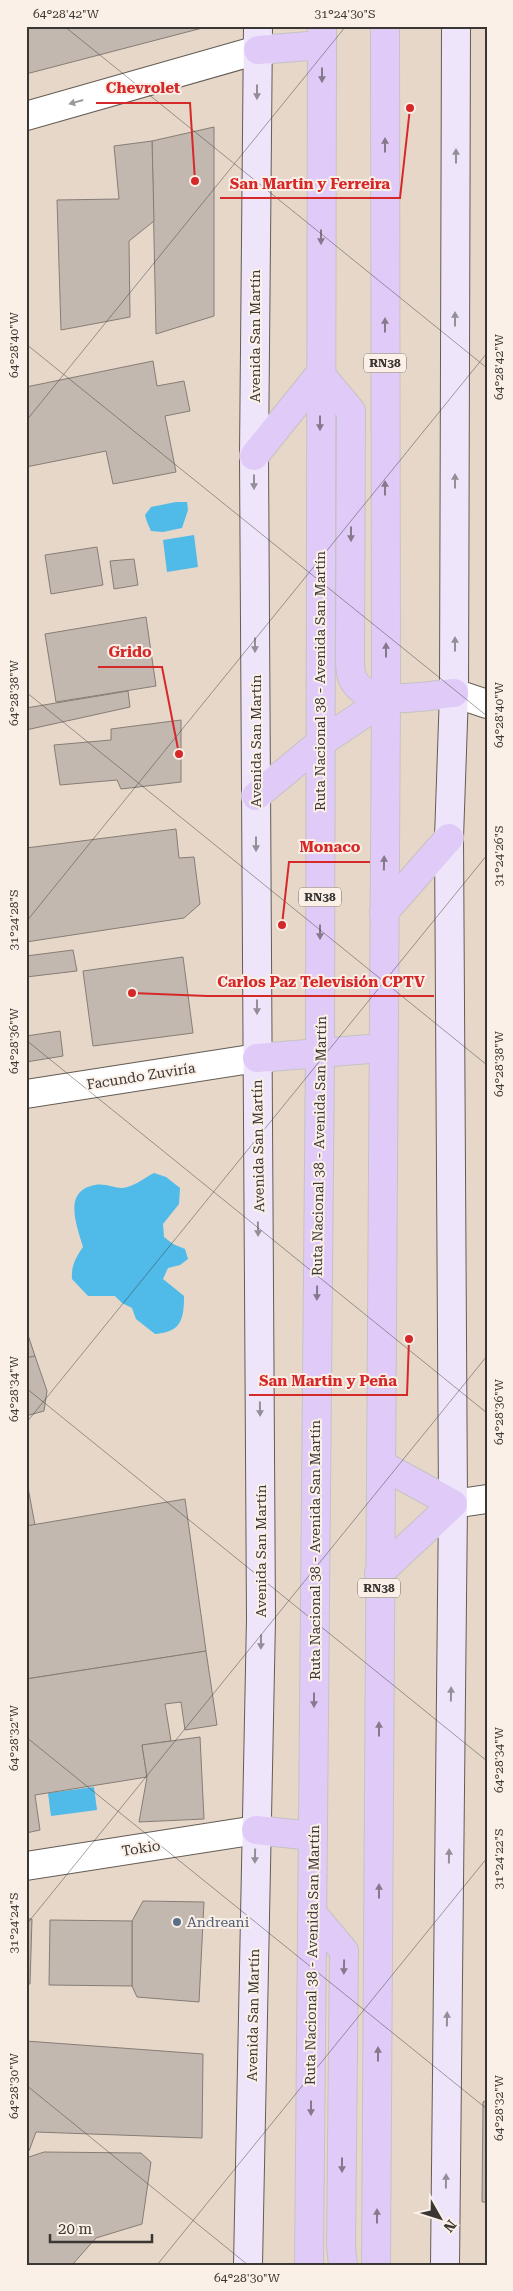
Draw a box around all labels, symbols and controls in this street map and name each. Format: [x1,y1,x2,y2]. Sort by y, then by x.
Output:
text: 64°28'42"W [33,7,100,21]
text: 31°24'30"S [315,7,375,21]
one-way arrow [318,67,326,83]
callout: Chevrolet [96,73,190,103]
text: Chevrolet [106,79,180,97]
one-way arrow [253,85,261,101]
one-way arrow [69,98,84,106]
one-way arrow [381,137,389,153]
one-way arrow [452,148,460,164]
callout: San Martin y Ferreira [220,168,400,198]
text: San Martin y Ferreira [230,175,390,193]
one-way arrow [317,230,325,246]
street label: Avenida San Martín [247,270,263,402]
text: 64°28'40"W [7,311,21,378]
one-way arrow [451,311,459,327]
one-way arrow [381,317,389,333]
text: 64°28'42"W [492,333,506,400]
road number: RN38 [364,353,406,372]
one-way arrow [316,415,324,431]
one-way arrow [451,473,459,489]
one-way arrow [251,475,259,491]
one-way arrow [381,480,389,496]
one-way arrow [347,526,355,542]
street label: Ruta Nacional 38 - Avenida San Martín [312,551,328,811]
one-way arrow [451,636,459,652]
callout: Grido [98,637,162,667]
one-way arrow [251,637,259,653]
one-way arrow [382,642,390,658]
text: Grido [108,643,152,661]
text: 64°28'38"W [7,659,21,726]
street label: Avenida San Martín [248,675,264,807]
text: 64°28'40"W [492,681,506,748]
text: 31°24'26"S [492,826,506,886]
callout: Monaco [289,832,370,862]
one-way arrow [252,837,260,853]
text: Monaco [299,838,361,856]
one-way arrow [380,855,388,871]
road number: RN38 [299,888,341,906]
text: 31°24'28"S [7,890,21,950]
one-way arrow [316,924,324,940]
callout: Carlos Paz Televisión CPTV [207,966,434,996]
text: Carlos Paz Televisión CPTV [217,973,425,991]
one-way arrow [253,999,261,1015]
text: 64°28'36"W [7,1007,21,1074]
street label: Ruta Nacional 38 - Avenida San Martín [309,1016,329,1276]
text: 64°28'38"W [492,1030,506,1097]
street label: Facundo Zuviría [86,1059,197,1092]
street label: Avenida San Martín [249,1079,267,1213]
one-way arrow [254,1221,262,1237]
one-way arrow [313,1285,321,1301]
text: 64°28'34"W [7,1355,21,1422]
callout: San Martin y Peña [249,1365,407,1395]
text: San Martin y Peña [259,1372,397,1390]
text: 64°28'36"W [492,1378,506,1445]
one-way arrow [256,1401,264,1417]
street label: Ruta Nacional 38 - Avenida San Martín [307,1420,323,1680]
street label: Avenida San Martín [253,1485,269,1617]
road number: RN38 [358,1579,400,1598]
one-way arrow [257,1634,265,1650]
one-way arrow [447,1685,455,1701]
one-way arrow [310,1693,318,1709]
text: 64°28'32"W [7,1704,21,1771]
one-way arrow [375,1720,383,1736]
text: 64°28'34"W [492,1726,506,1793]
street label: Ruta Nacional 38 - Avenida San Martín [302,1825,322,2085]
text: 31°24'22"S [492,1829,506,1889]
street label: Tokio [120,1837,162,1859]
one-way arrow [445,1848,453,1864]
one-way arrow [251,1849,259,1865]
one-way arrow [375,1883,383,1899]
text: 31°24'24"S [7,1893,21,1953]
place label: Andreani [187,1914,250,1930]
marker: Andreani [171,1916,183,1928]
street label: Avenida San Martín [244,1948,262,2082]
one-way arrow [340,1960,348,1976]
one-way arrow [443,2010,451,2026]
one-way arrow [374,2045,382,2061]
text: 64°28'30"W [7,2052,21,2119]
text: 64°28'32"W [492,2074,506,2141]
one-way arrow [307,2100,315,2116]
one-way arrow [338,2157,346,2173]
one-way arrow [442,2173,450,2189]
north arrow [416,2194,466,2244]
one-way arrow [373,2208,381,2224]
scale bar [50,2211,152,2243]
text: N [440,2217,460,2236]
text: 20 m [58,2220,93,2238]
text: 64°28'30"W [214,2271,281,2285]

